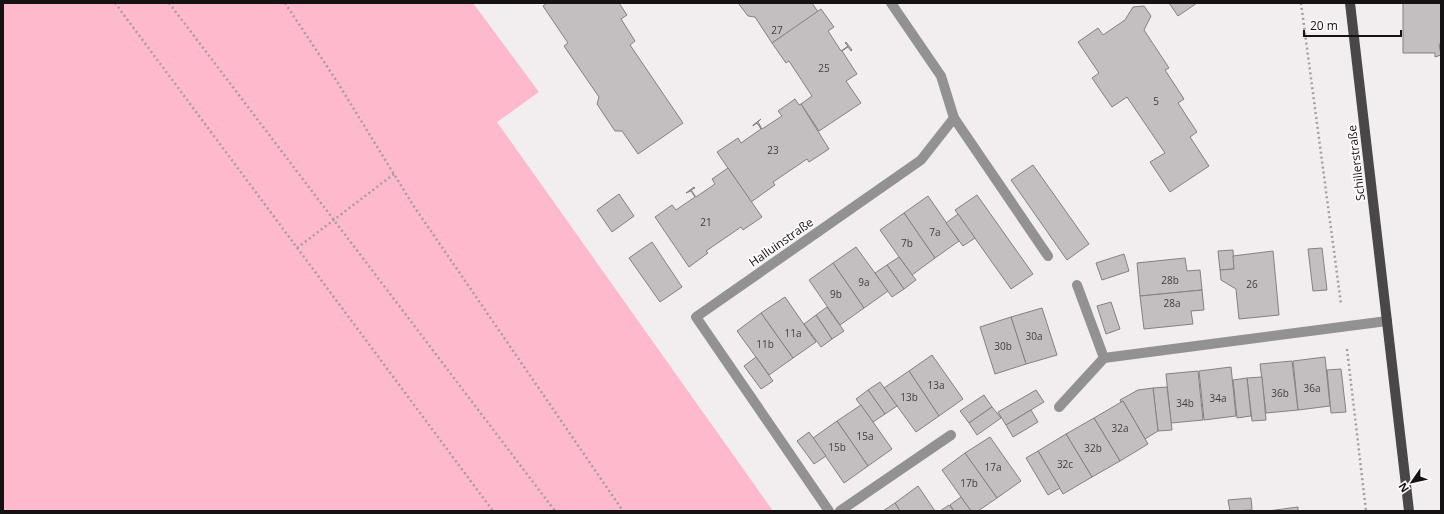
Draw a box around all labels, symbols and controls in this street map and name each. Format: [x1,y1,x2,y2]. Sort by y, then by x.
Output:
scale bar [1304,12,1401,38]
text: 20 m [1310,17,1338,34]
house number: 27 [771,23,783,37]
house number: 25 [818,61,830,75]
house number: 5 [1153,94,1159,108]
street label: Schillerstraße [1343,124,1369,202]
house number: 23 [767,143,779,157]
street label: Halluinstraße [745,213,817,271]
house number: 21 [700,215,712,229]
house number: 7a [929,225,941,239]
house number: 7b [901,236,913,250]
house number: 28b [1161,273,1179,287]
house number: 9a [858,275,870,289]
house number: 26 [1246,277,1258,291]
house number: 9b [830,287,842,301]
house number: 28a [1164,296,1181,310]
house number: 11a [785,326,802,340]
house number: 30a [1026,329,1043,343]
house number: 11b [756,337,774,351]
house number: 30b [994,339,1012,353]
house number: 13a [928,378,945,392]
house number: 36a [1304,381,1321,395]
house number: 36b [1271,386,1289,400]
house number: 13b [900,390,918,404]
house number: 34a [1210,391,1227,405]
house number: 34b [1176,396,1194,410]
house number: 32a [1112,421,1129,435]
house number: 15a [857,429,874,443]
house number: 15b [828,440,846,454]
house number: 32b [1084,441,1102,455]
house number: 32c [1057,457,1073,471]
house number: 17a [985,460,1002,474]
north arrow [1392,462,1432,502]
house number: 17b [960,476,978,490]
text: N [1395,480,1412,496]

